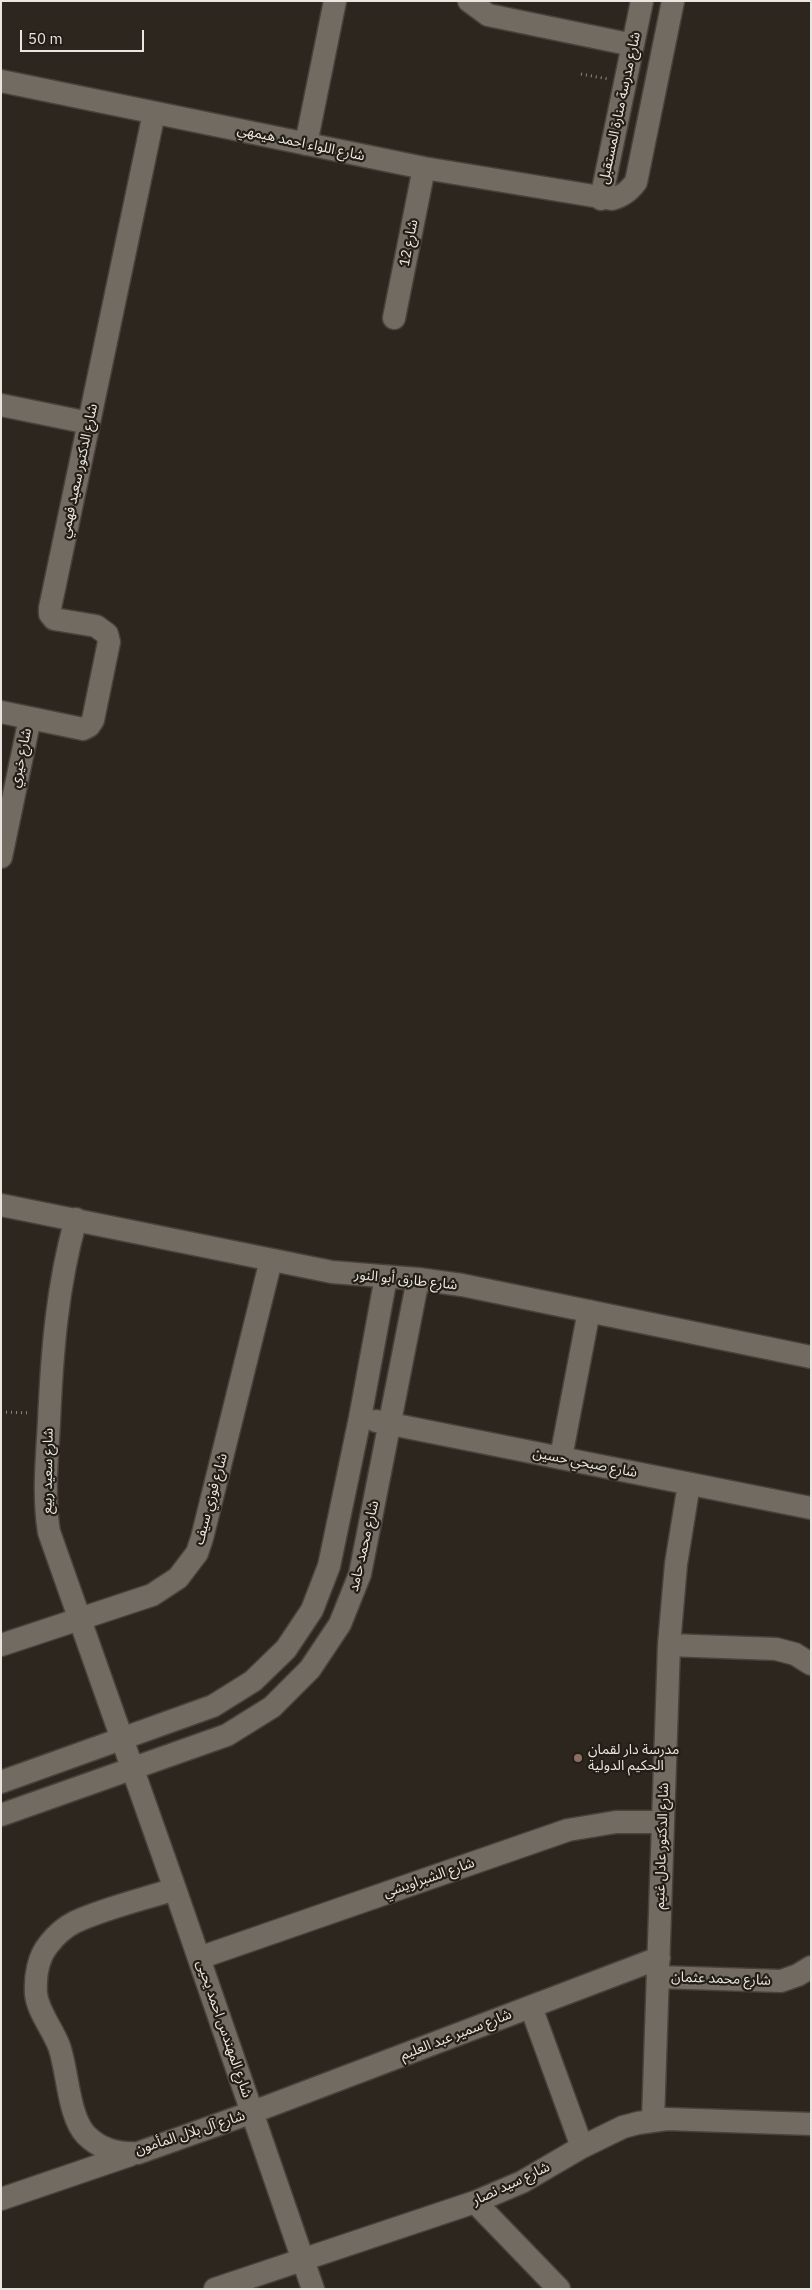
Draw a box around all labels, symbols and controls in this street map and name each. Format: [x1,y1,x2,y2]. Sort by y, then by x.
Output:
scale bar [22,20,146,52]
text: 50 m [28,29,63,48]
street label: شارع مدرسة منارة المستقبل [596,30,644,186]
street label: شارع اللواء احمد هيمهي [236,121,366,165]
street label: شارع 12 [396,218,422,268]
street label: شارع الدكتور سعيد فهمي [57,402,101,540]
street label: شارع خيري [7,727,35,789]
street label: شارع طارق أبو النور [354,1266,458,1294]
street label: شارع سعيد ربيع [39,1428,57,1514]
street label: شارع صبحي حسين [531,1445,639,1481]
street label: شارع فوزي سيف [191,1451,231,1547]
street label: شارع محمد حامد [345,1499,383,1593]
place label: مدرسة دار لقمان الحكيم الدولية [588,1742,679,1774]
marker: مدرسة دار لقمان الحكيم الدولية [572,1752,584,1764]
street label: شارع الدكتور عادل غنيم [651,1782,673,1910]
street label: شارع الشبراويشي [381,1855,477,1901]
street label: شارع المهندس احمد يحيى [193,1958,255,2100]
street label: شارع محمد عثمان [671,1969,771,1989]
street label: شارع سمير عبد العليم [398,2006,514,2064]
street label: شارع آل بلال المأمون [133,2107,247,2159]
street label: شارع سيد نصار [469,2159,553,2209]

